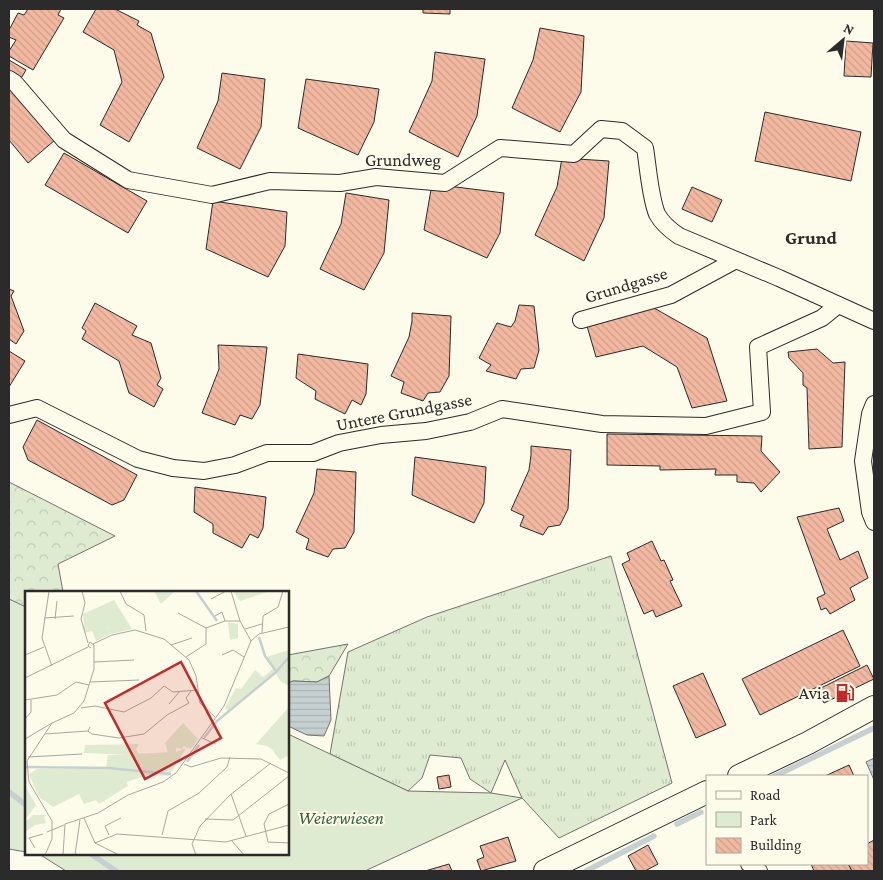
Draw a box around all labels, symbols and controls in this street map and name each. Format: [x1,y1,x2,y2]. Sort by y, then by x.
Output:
north arrow [818,15,868,65]
text: N [841,19,857,38]
street label: Grundweg [365,150,441,170]
district label: Grund [785,227,838,248]
street label: Grundgasse [582,263,670,307]
street label: Untere Grundgasse [334,389,474,435]
inset map [25,591,289,855]
fuel station icon: Avia [834,682,856,704]
place label: Avia [799,683,830,703]
legend [706,775,868,865]
text: Road [750,787,781,803]
park label: Weierwiesen [298,808,384,828]
text: Park [750,812,777,828]
text: Building [750,837,801,854]

